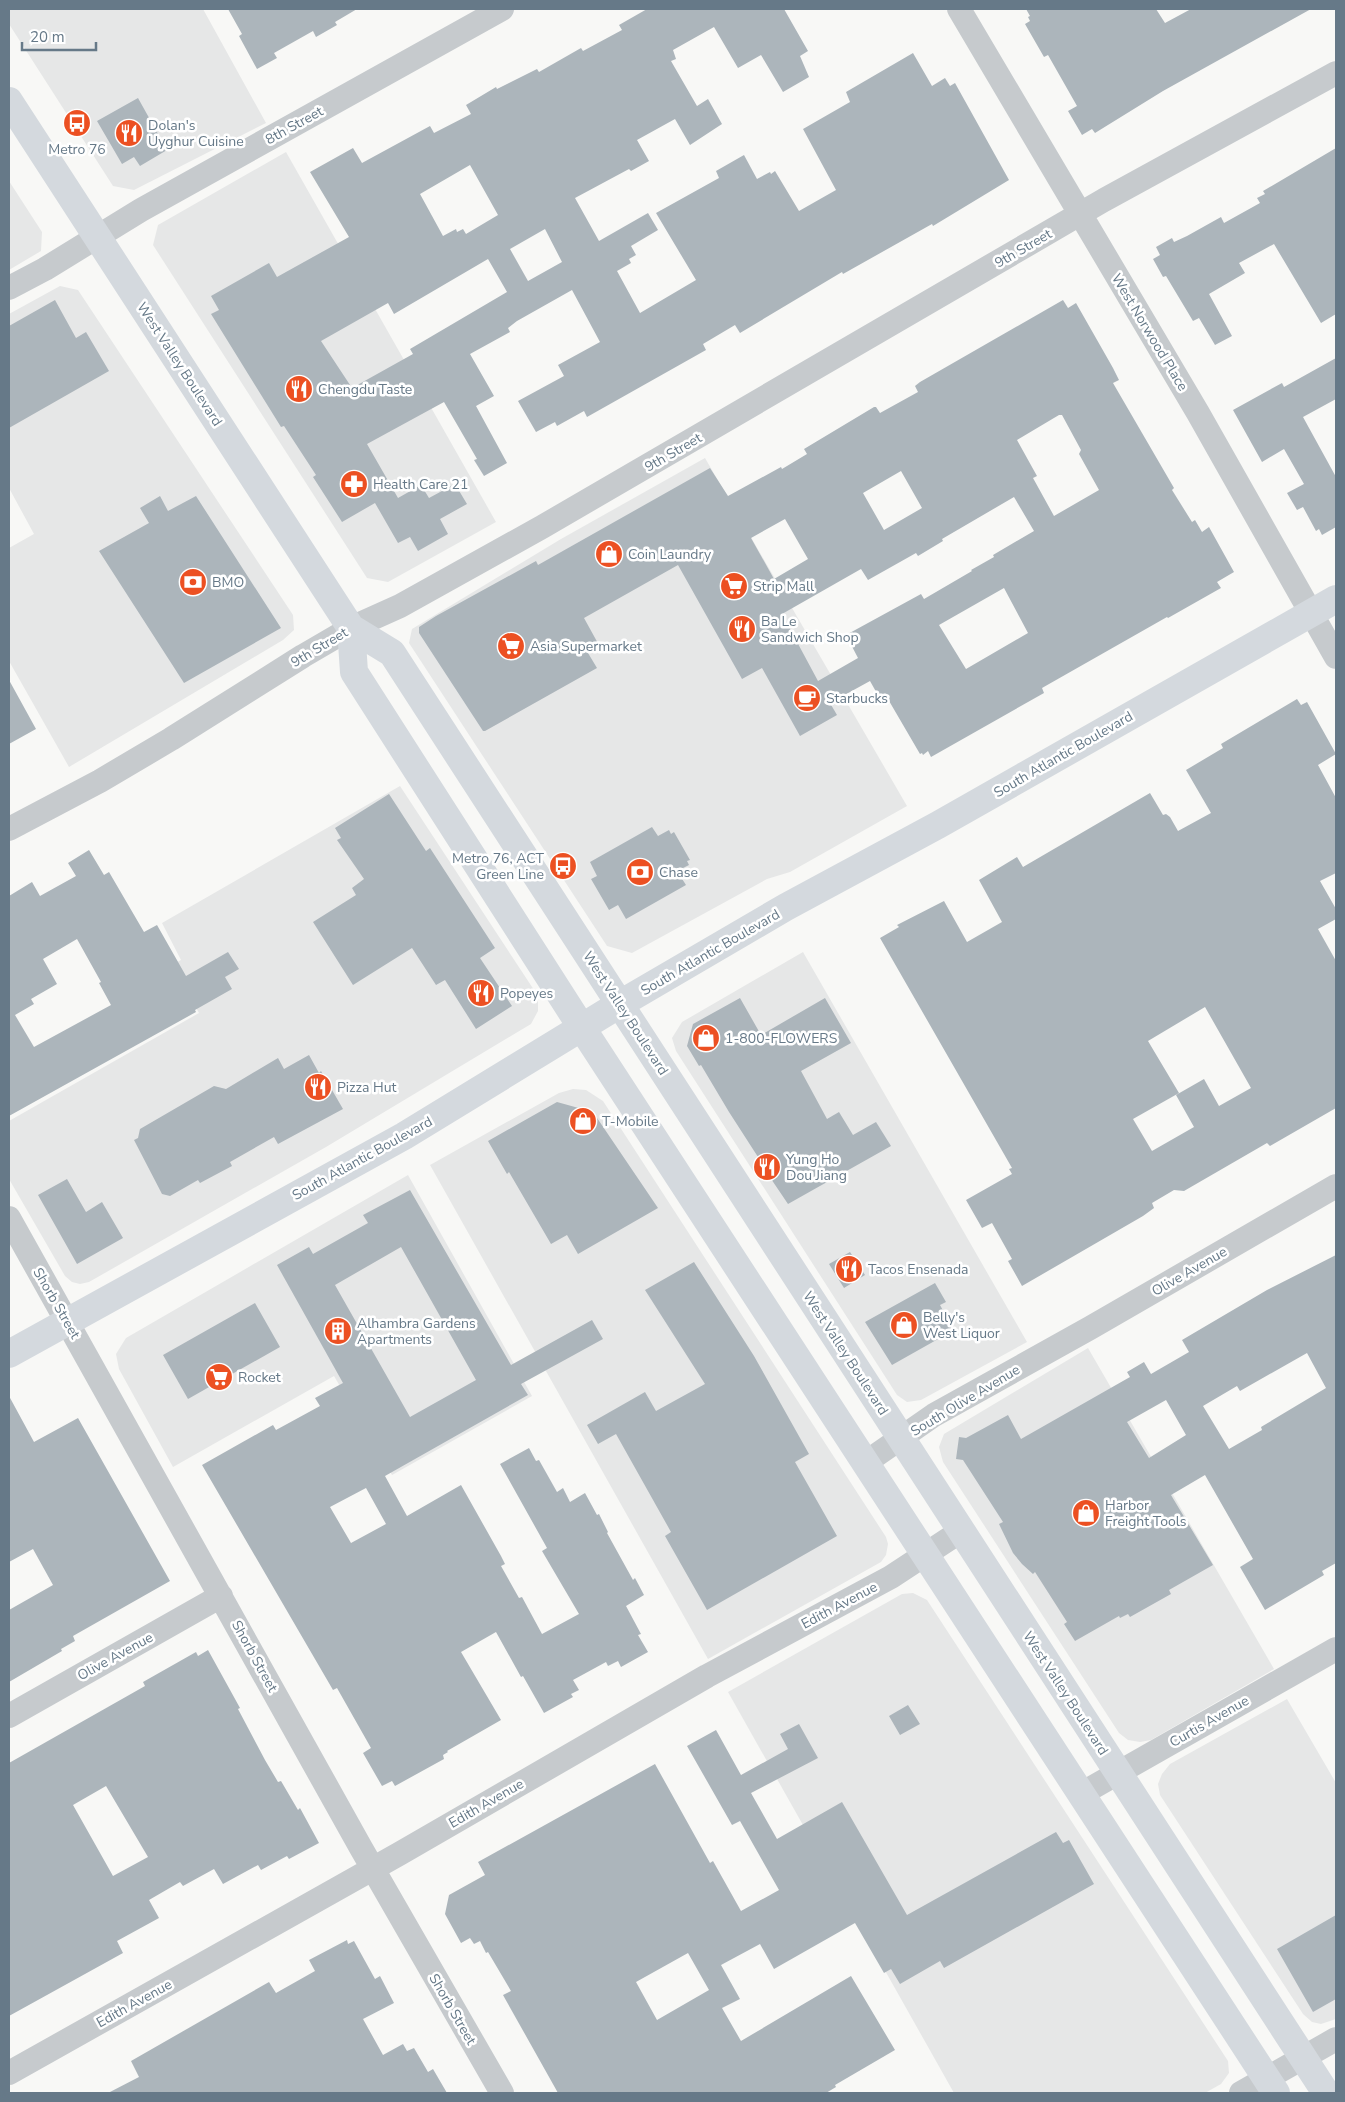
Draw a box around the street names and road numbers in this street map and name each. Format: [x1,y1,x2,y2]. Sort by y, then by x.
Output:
street label: 8th Street [262,102,327,149]
street label: 9th Street [991,224,1055,272]
street label: West Norwood Place [1107,270,1192,395]
street label: West Valley Boulevard [132,299,227,430]
street label: 9th Street [641,428,705,476]
street label: 9th Street [287,623,351,672]
street label: South Atlantic Boulevard [990,707,1136,802]
street label: South Atlantic Boulevard [637,905,783,1000]
street label: West Valley Boulevard [578,948,673,1079]
street label: South Atlantic Boulevard [289,1112,436,1205]
street label: Olive Avenue [1148,1242,1230,1301]
street label: Shorb Street [29,1264,85,1342]
street label: West Valley Boulevard [798,1288,893,1419]
street label: South Olive Avenue [907,1360,1024,1441]
street label: Edith Avenue [798,1577,881,1633]
street label: Shorb Street [227,1617,282,1696]
street label: Olive Avenue [74,1628,157,1685]
street label: West Valley Boulevard [1018,1628,1113,1759]
street label: Curtis Avenue [1166,1691,1252,1752]
street label: Edith Avenue [445,1774,527,1833]
street label: Shorb Street [425,1970,481,2048]
street label: Edith Avenue [93,1975,175,2032]

